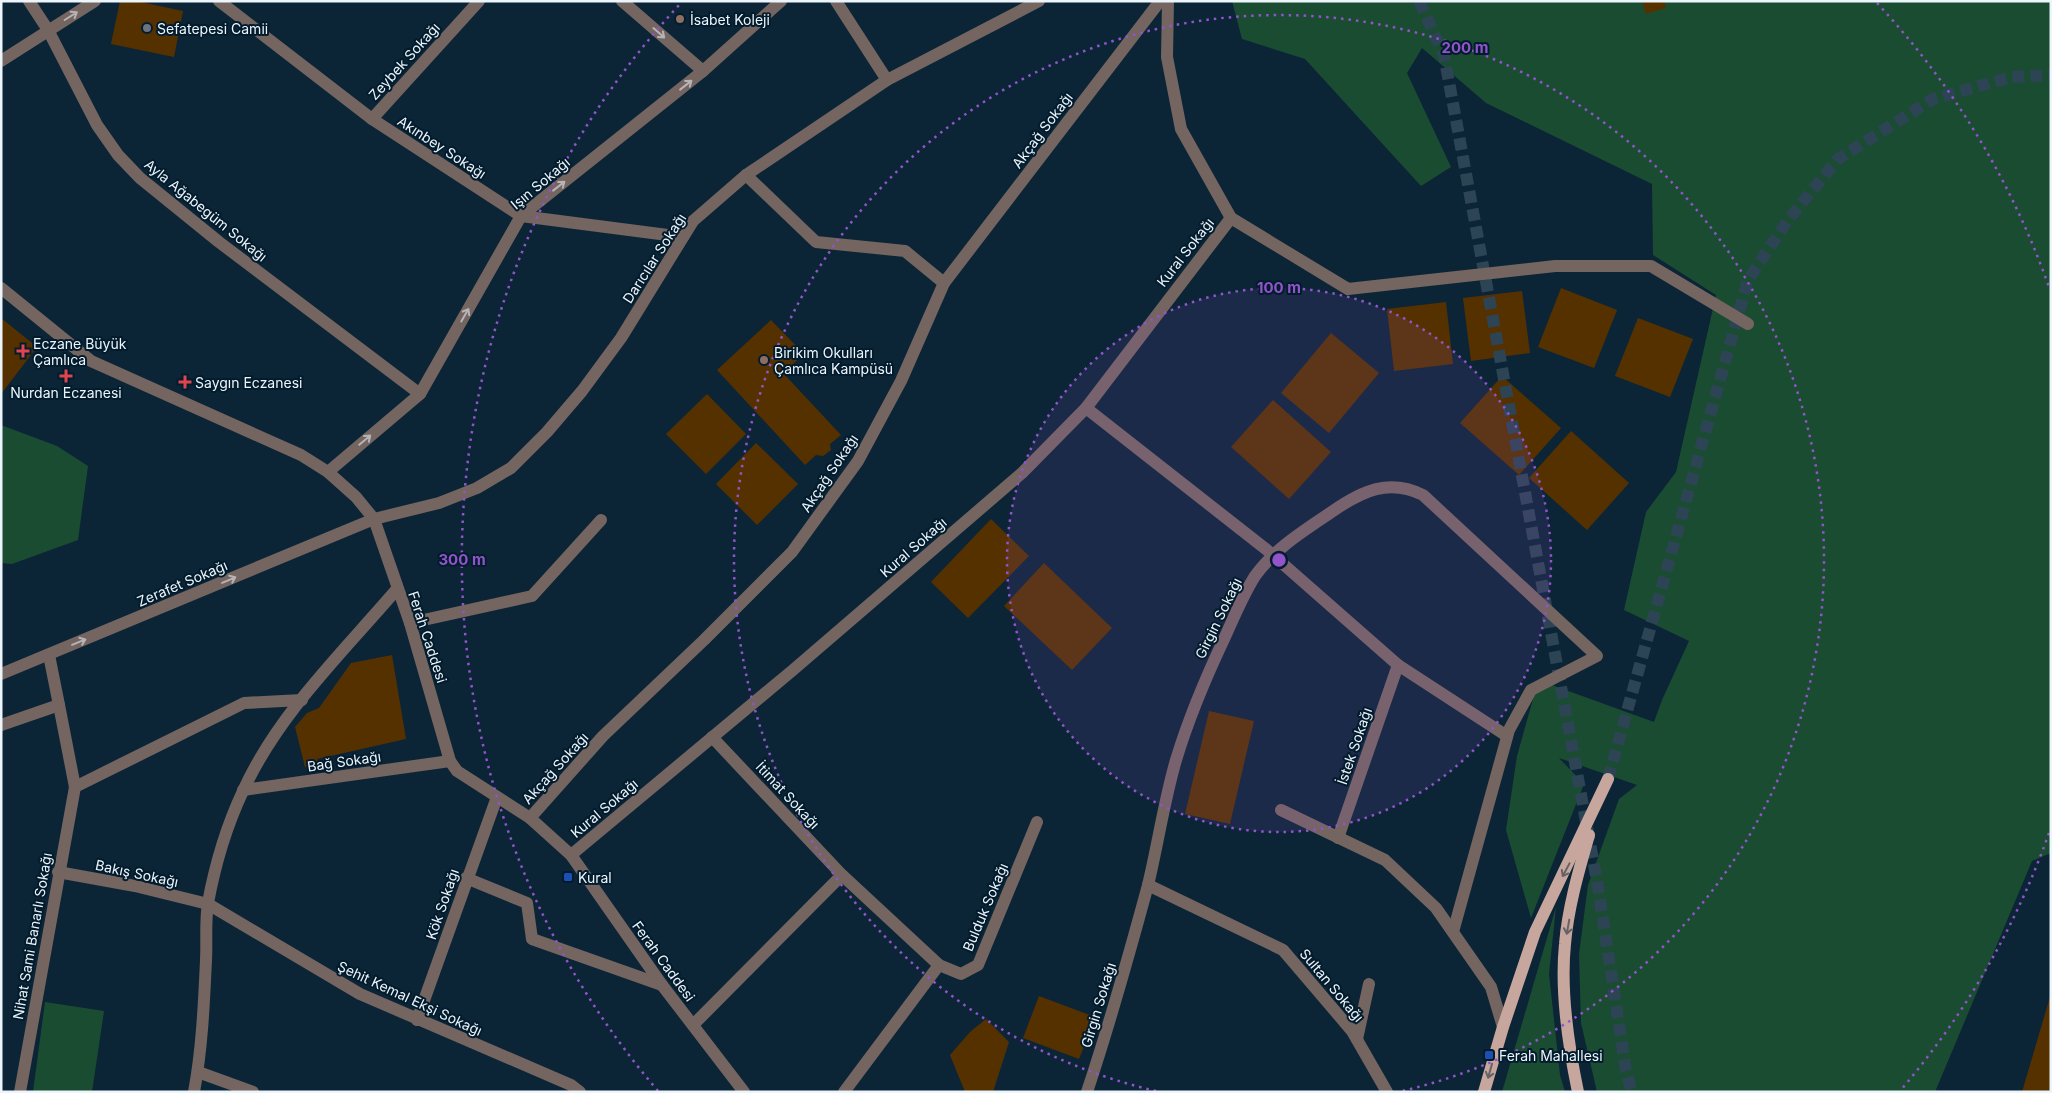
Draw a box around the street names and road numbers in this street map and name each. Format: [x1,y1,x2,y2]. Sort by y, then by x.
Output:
street label: Zeybek Sokağı [365,19,443,103]
street label: Akçağ Sokağı [1008,89,1076,171]
street label: Akınbey Sokağı [395,112,489,182]
street label: Işın Sokağı [507,153,573,213]
street label: Ayla Ağabegüm Sokağı [141,155,271,265]
street label: Darıcılar Sokağı [619,210,689,306]
street label: Kural Sokağı [1153,214,1217,290]
street label: Akçağ Sokağı [797,431,861,515]
street label: Kural Sokağı [876,513,950,581]
street label: Zerafet Sokağı [134,556,230,610]
street label: Girgin Sokağı [1191,575,1245,661]
street label: Ferah Caddesi [405,589,451,685]
street label: İstek Sokağı [1333,705,1375,787]
street label: Akçağ Sokağı [518,729,592,807]
street label: Bağ Sokağı [306,747,382,775]
street label: İtimat Sokağı [753,758,823,832]
street label: Kural Sokağı [567,775,641,841]
street label: Nihat Sami Banarlı Sokağı [9,851,55,1021]
street label: Bakış Sokağı [94,856,180,890]
street label: Bulduk Sokağı [959,860,1011,954]
street label: Kök Sokağı [422,866,462,942]
street label: Ferah Caddesi [629,917,699,1005]
street label: Sultan Sokağı [1296,945,1368,1025]
street label: Şehit Kemal Ekşi Sokağı [335,957,485,1039]
street label: Girgin Sokağı [1077,960,1119,1050]

